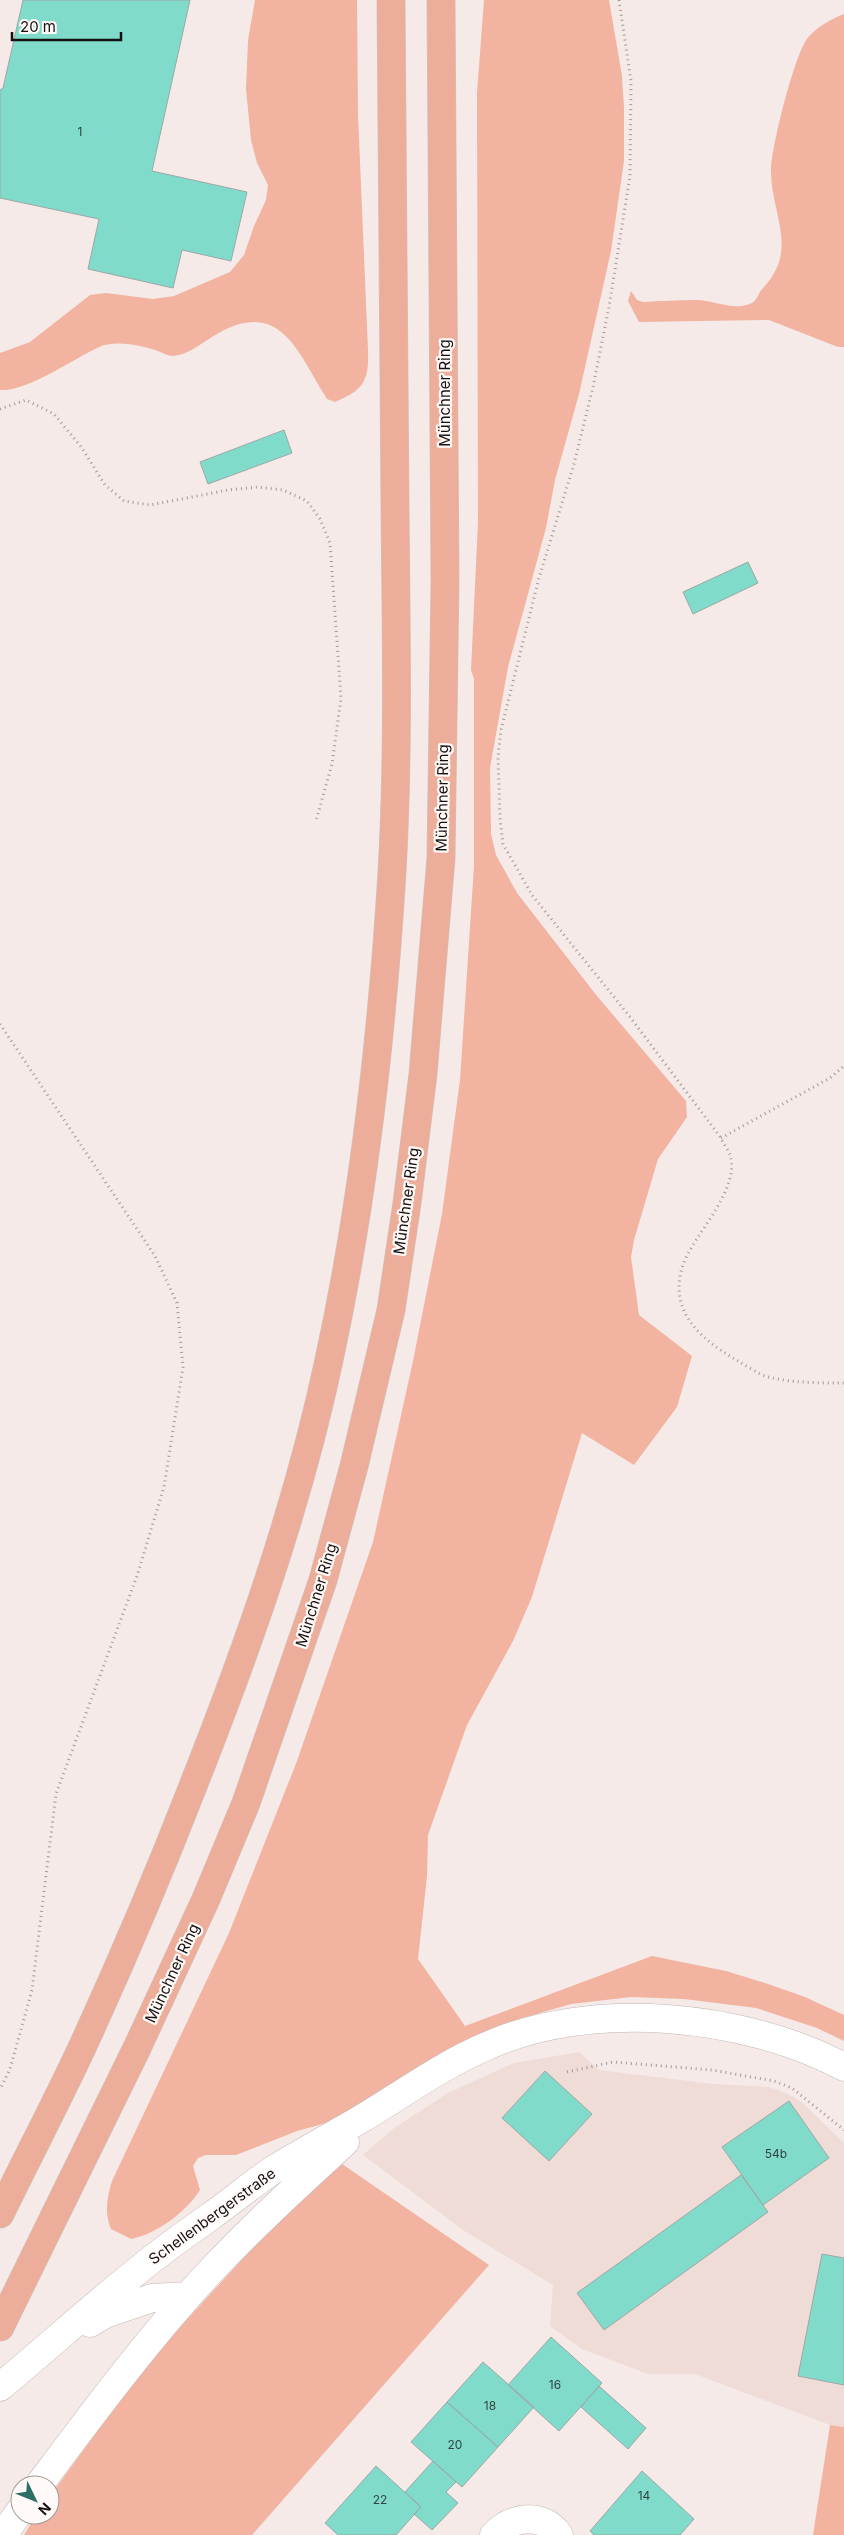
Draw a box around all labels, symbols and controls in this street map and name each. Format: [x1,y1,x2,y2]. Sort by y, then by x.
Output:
scale bar [12,10,121,42]
text: 20 m [20,17,56,36]
house number: 1 [78,124,82,139]
street label: Münchner Ring [435,339,454,447]
street label: Münchner Ring [432,744,452,852]
street label: Münchner Ring [389,1146,423,1256]
street label: Münchner Ring [291,1541,341,1649]
street label: Münchner Ring [141,1920,203,2026]
house number: 54b [765,2146,787,2161]
street label: Schellenbergerstraße [145,2164,279,2268]
house number: 16 [549,2377,561,2392]
house number: 18 [484,2398,496,2413]
house number: 20 [448,2437,462,2452]
north arrow [10,2475,60,2525]
house number: 14 [638,2488,651,2503]
house number: 22 [373,2492,387,2507]
text: N [35,2500,55,2519]

